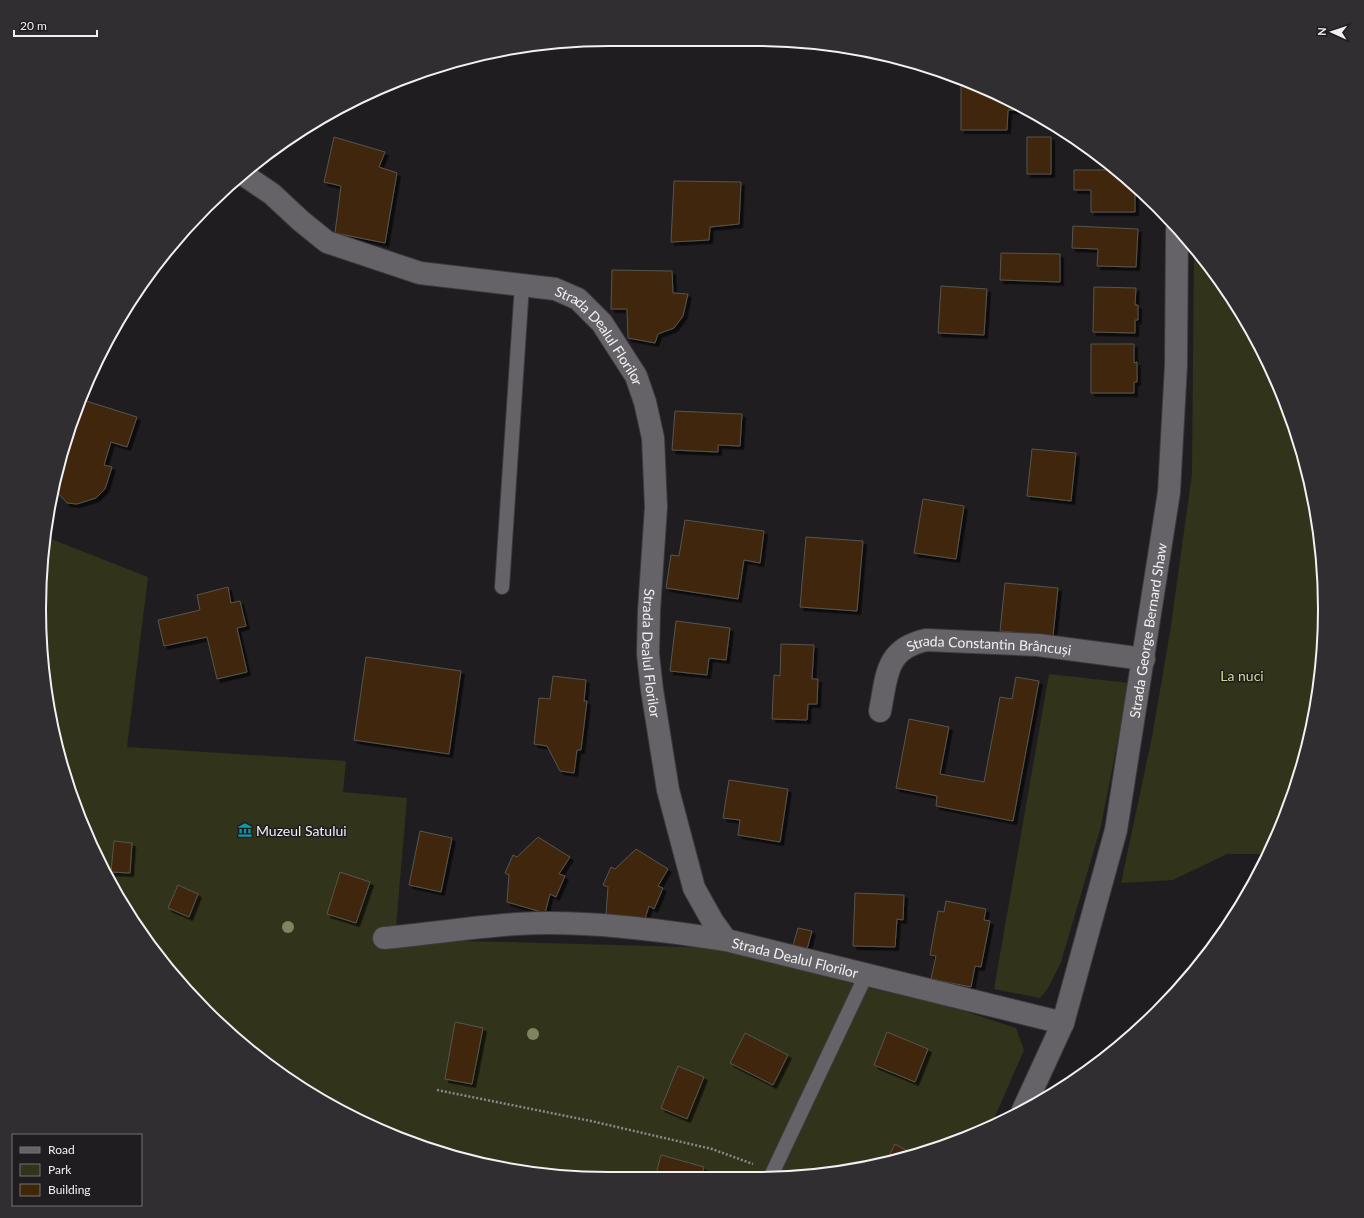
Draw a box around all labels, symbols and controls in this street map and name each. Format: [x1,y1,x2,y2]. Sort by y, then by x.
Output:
scale bar [14,12,97,38]
north arrow [1312,12,1352,52]
text: 20 m [20,18,47,33]
text: N [1315,27,1328,36]
street label: Strada Dealul Florilor [553,282,647,387]
street label: Strada George Bernard Shaw [1125,542,1169,719]
street label: Strada Dealul Florilor [639,588,665,719]
street label: Strada Constantin Brâncuși [903,631,1072,658]
park label: La nuci [1220,667,1264,684]
museum icon: Muzeul Satului [237,822,253,838]
place label: Muzeul Satului [256,822,347,839]
street label: Strada Dealul Florilor [730,933,860,981]
legend [12,1134,142,1206]
text: Road [48,1142,75,1157]
text: Park [48,1162,72,1177]
text: Building [48,1182,91,1197]

